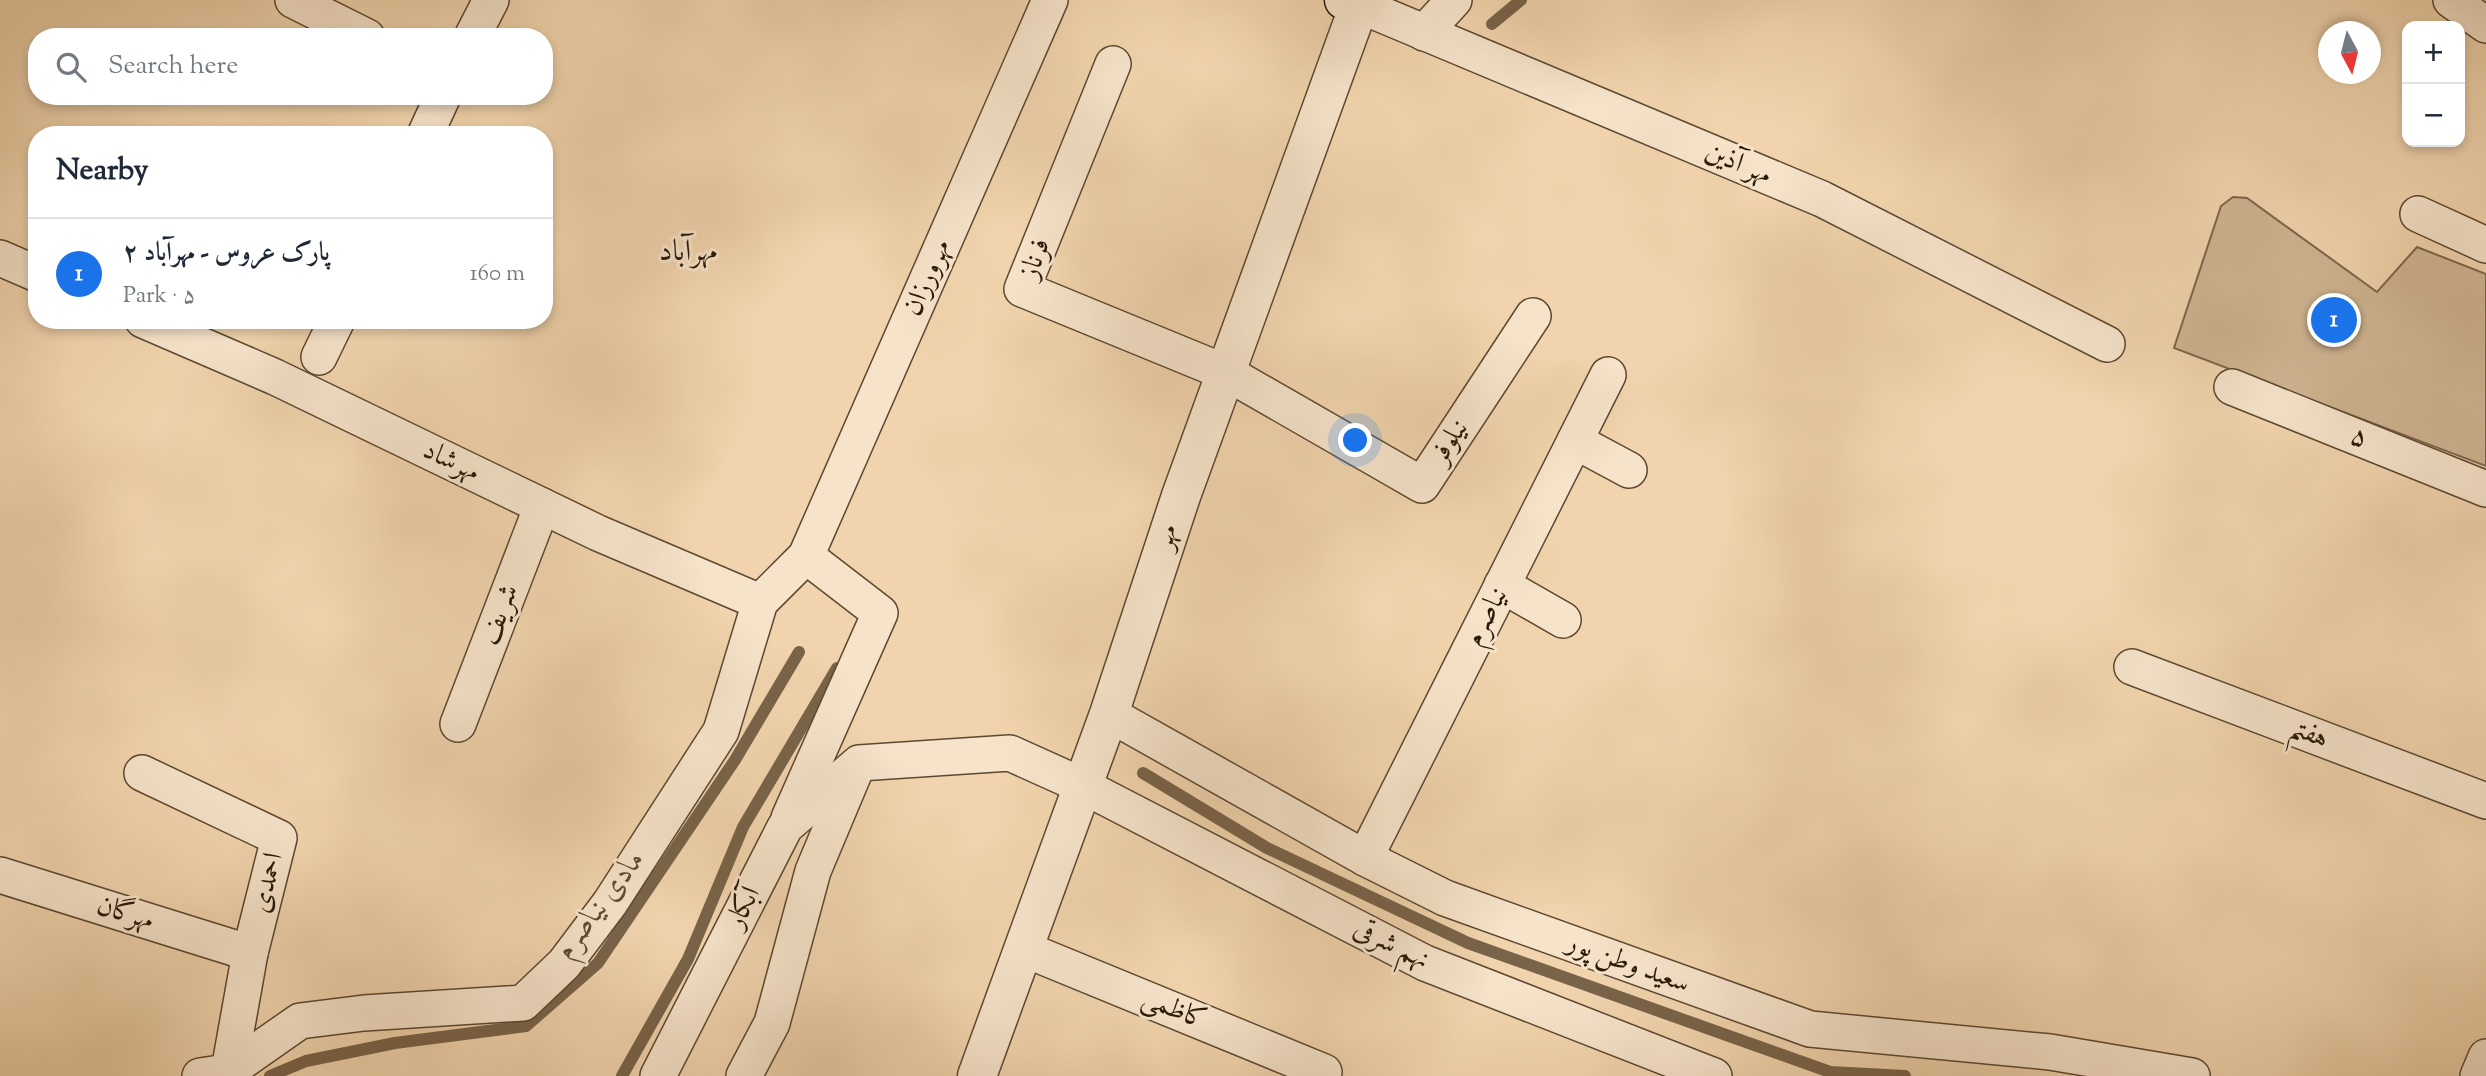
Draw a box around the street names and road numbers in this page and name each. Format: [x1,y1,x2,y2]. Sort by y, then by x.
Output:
street label: مهر آذین [1699,132,1777,196]
street label: مهرورزان [893,233,963,323]
street label: فرناز [1009,233,1062,288]
street label: نیلوفر [1419,412,1479,475]
street label: ۵ [2344,416,2374,460]
street label: مهرشاد [416,431,486,493]
street label: مهر [1143,519,1190,558]
street label: شریف [470,579,530,651]
street label: نیاصرم [1455,580,1521,655]
street label: هفتم [2282,708,2334,764]
street label: احمدی [241,849,295,917]
street label: آبکار [715,877,773,939]
street label: مهرگان [91,886,159,942]
street label: نهم شرقی [1344,909,1436,984]
street label: سعید وطن پور [1558,922,1695,1005]
street label: کاظمی [1135,979,1213,1041]

